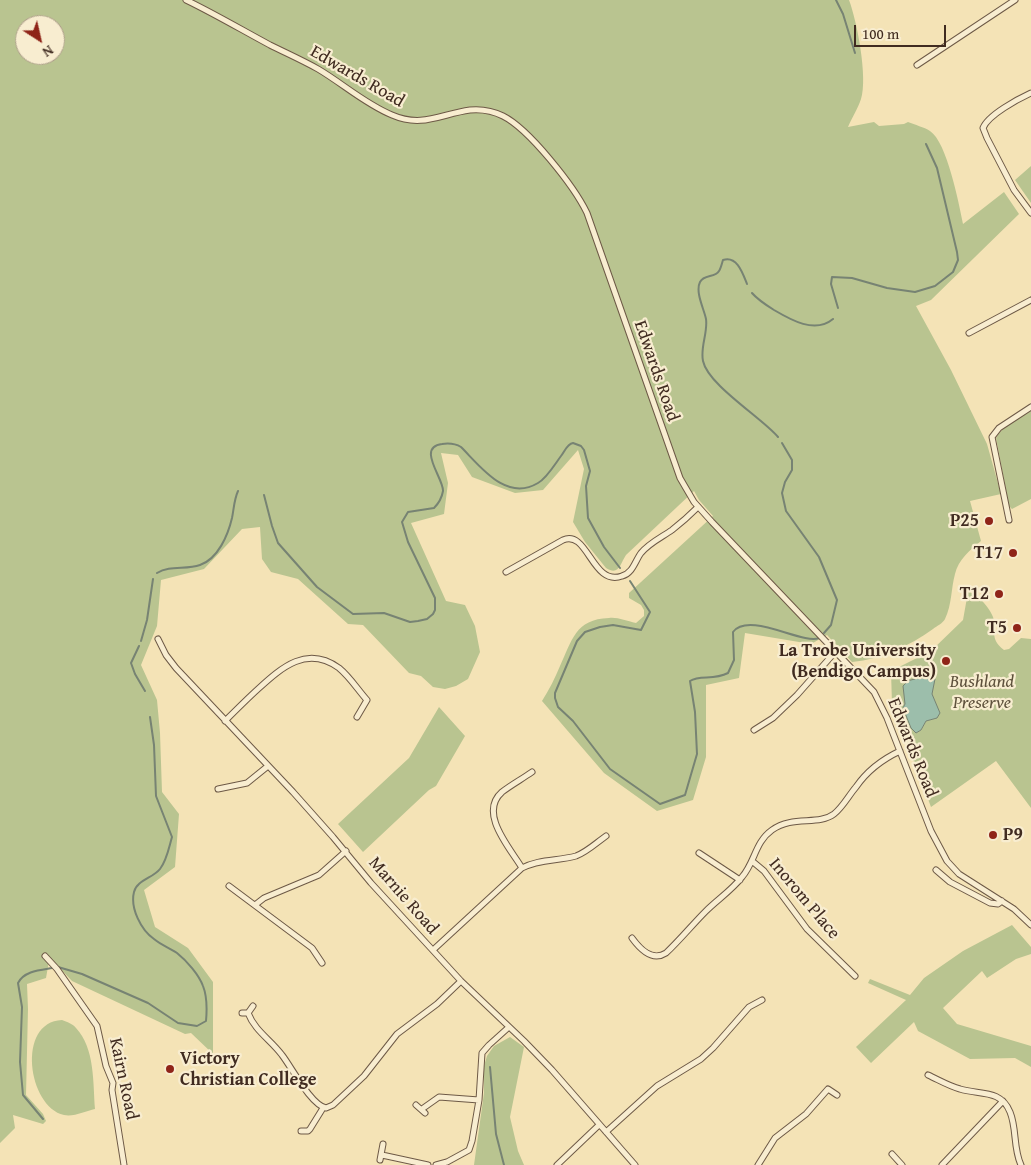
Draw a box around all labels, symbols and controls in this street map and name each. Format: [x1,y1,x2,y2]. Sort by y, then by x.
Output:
north arrow [15,15,65,65]
scale bar [856,15,948,47]
text: 100 m [862,23,899,44]
text: N [38,41,58,62]
street label: Edwards Road [306,41,408,113]
street label: Edwards Road [629,318,683,424]
place label: P25 [950,510,979,532]
marker: P25 [983,515,995,527]
place label: T17 [974,542,1003,564]
marker: T17 [1007,547,1019,559]
place label: T12 [960,583,989,605]
marker: T12 [993,588,1005,600]
place label: T5 [987,617,1007,639]
marker: T5 [1011,622,1023,634]
place label: La Trobe University (Bendigo Campus) [779,640,936,682]
marker: La Trobe University (Bendigo Campus) [940,655,952,667]
park label: Bushland Preserve [950,671,1014,714]
street label: Edwards Road [882,695,942,801]
place label: P9 [1003,824,1023,846]
marker: P9 [987,829,999,841]
street label: Marnie Road [363,853,443,939]
street label: Inorom Place [764,854,844,944]
street label: Kairn Road [104,1036,142,1122]
place label: Victory Christian College [180,1048,317,1090]
marker: Victory Christian College [164,1063,176,1075]

